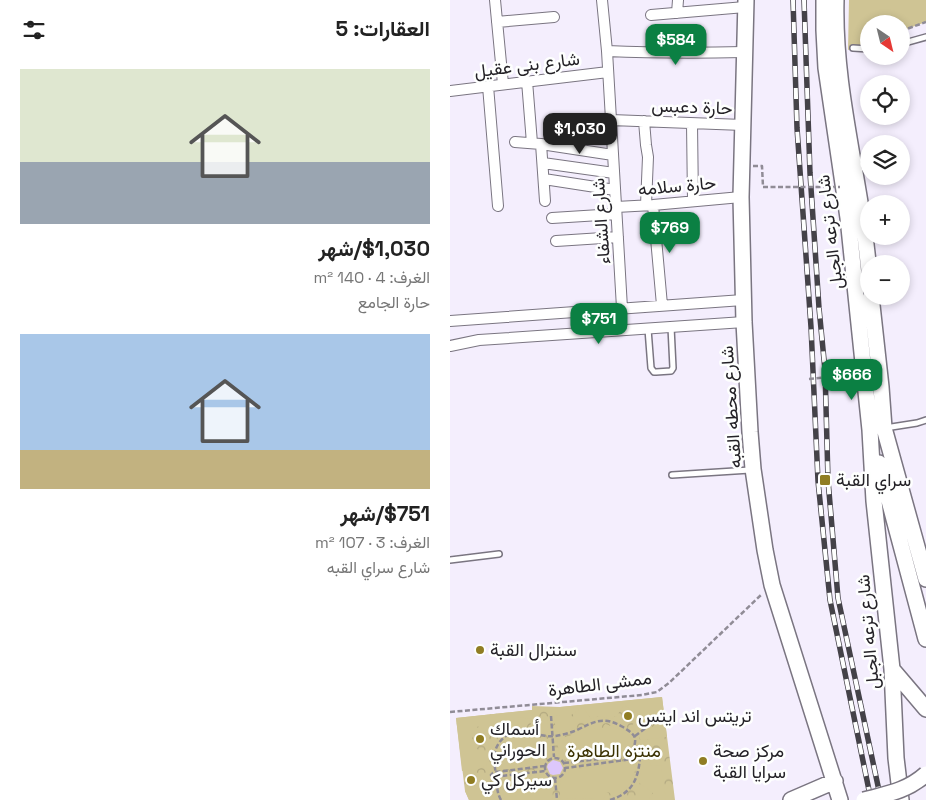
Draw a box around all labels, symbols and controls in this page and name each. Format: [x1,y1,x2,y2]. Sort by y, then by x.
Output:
text: العقارات: 5 [335,15,430,42]
north arrow [860,15,910,65]
map controls [860,15,910,305]
icon: filters [20,16,48,44]
pin: $584 [646,23,706,66]
text: $584 [656,29,696,50]
street label: شارع بنى عقيل [473,47,581,83]
button: locate [860,75,910,125]
street label: حارة دعبس [651,94,733,119]
icon: home [180,101,270,191]
pin: $1,030 [539,112,621,155]
text: $1,030 [554,118,606,139]
button: layers [860,135,910,185]
street label: حارة سلامه [637,171,717,200]
street label: شارع ترعه الجبل [811,173,849,291]
street label: شارع الشفاء [586,177,616,265]
button: + [860,195,910,245]
pin: $769 [640,212,700,254]
text: $769 [651,217,689,238]
text: $1,030/شهر [318,235,430,262]
button: − [860,255,910,305]
text: الغرف: 4 · 140 m² [313,267,430,288]
text: حارة الجامع [358,292,430,313]
pin: $751 [569,302,629,345]
text: $751 [581,308,617,329]
street label: شارع محطه القبه [715,345,747,469]
pin: $666 [822,358,882,401]
text: $666 [832,364,872,385]
icon: home [180,366,270,456]
place label: سراي القبة [836,468,911,495]
marker: سراي القبة [818,473,832,487]
text: $751/شهر [340,500,430,527]
text: الغرف: 3 · 107 m² [315,532,430,553]
text: شارع سراي القبه [327,557,430,578]
street label: شارع ترعه الجبل [851,574,885,690]
place label: سنترال القبة [490,638,577,661]
marker: سنترال القبة [474,644,486,656]
street label: ممشى الطاهرة [547,666,653,701]
place label: تريتس اند ايتس [638,704,751,727]
marker: تريتس اند ايتس [622,710,634,722]
place label: أسماك الحوراني [490,717,546,765]
marker: أسماك الحوراني [474,733,486,745]
park label: منتزه الطاهرة [567,739,661,762]
place label: مركز صحة سرايا القبة [713,739,786,783]
marker: مركز صحة سرايا القبة [697,755,709,767]
place label: سيركل كي [481,768,552,795]
marker: سيركل كي [465,774,477,786]

